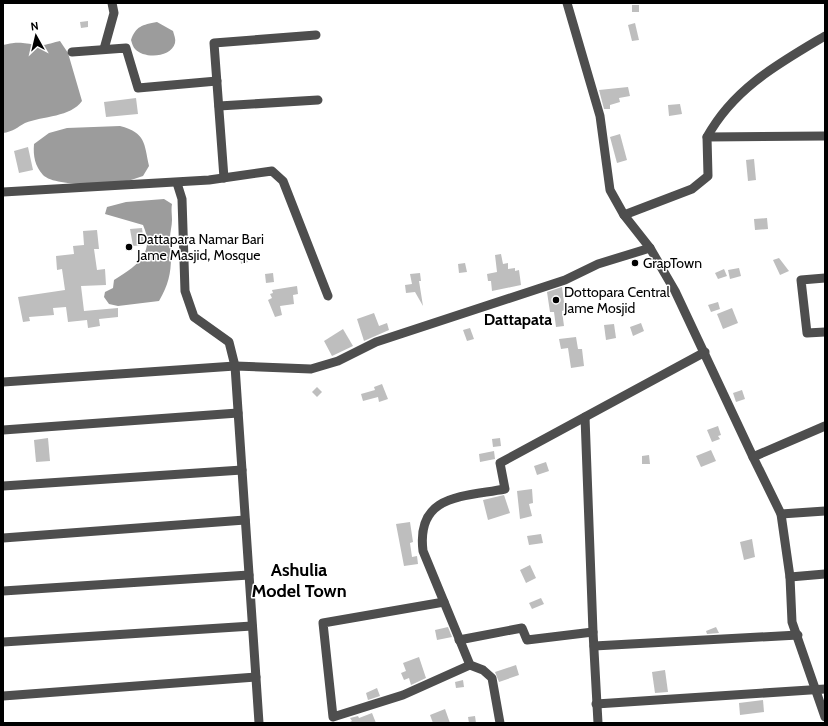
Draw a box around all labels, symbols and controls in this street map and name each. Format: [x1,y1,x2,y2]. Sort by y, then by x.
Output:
north arrow [16,16,56,56]
text: N [30,19,39,34]
place label: Dattapara Namar Bari Jame Masjid, Mosque [136,230,264,264]
marker: Dattapara Namar Bari Jame Masjid, Mosque [124,242,134,252]
place label: GrapTown [643,254,702,272]
marker: GrapTown [630,258,640,268]
place label: Dottopara Central Jame Mosjid [563,283,671,317]
marker: Dottopara Central Jame Mosjid [551,295,561,305]
district label: Dattapata [484,310,552,329]
district label: Ashulia Model Town [251,559,347,602]

